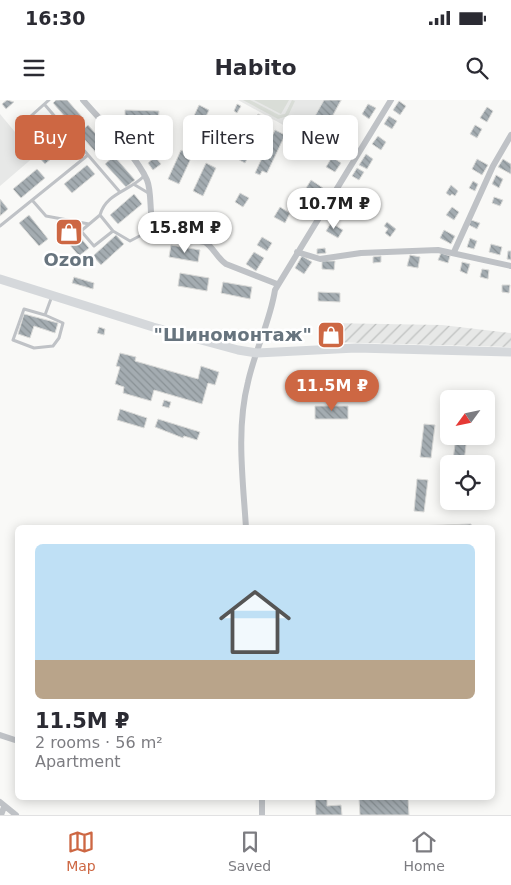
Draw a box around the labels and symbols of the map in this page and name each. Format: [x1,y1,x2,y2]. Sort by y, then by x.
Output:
pin: 10.7M ₽ [288,188,380,230]
pin: 15.8M ₽ [139,212,231,254]
shop icon: Ozon [54,217,84,247]
place label: Ozon [44,249,94,270]
shop icon: "Шиномонтаж" [316,320,346,350]
place label: "Шиномонтаж" [154,324,312,345]
pin: 11.5M ₽ [286,370,378,412]
north arrow [440,390,495,445]

